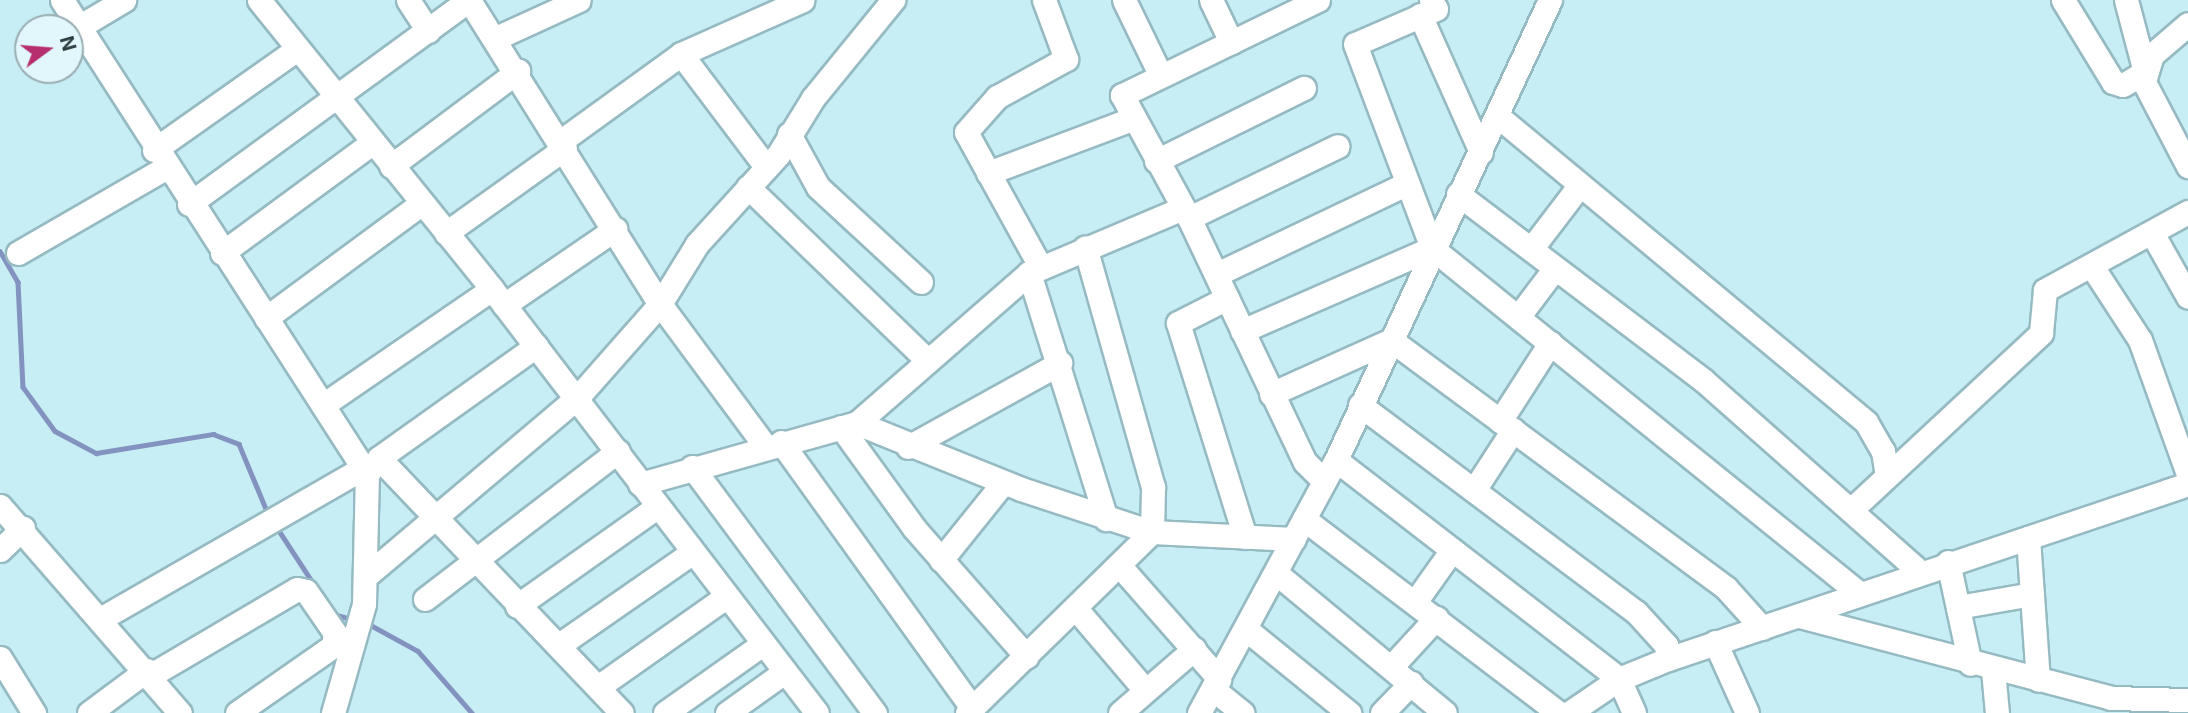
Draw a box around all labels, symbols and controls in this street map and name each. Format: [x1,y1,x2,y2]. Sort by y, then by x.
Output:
north arrow [14,14,84,84]
text: N [55,33,81,54]

